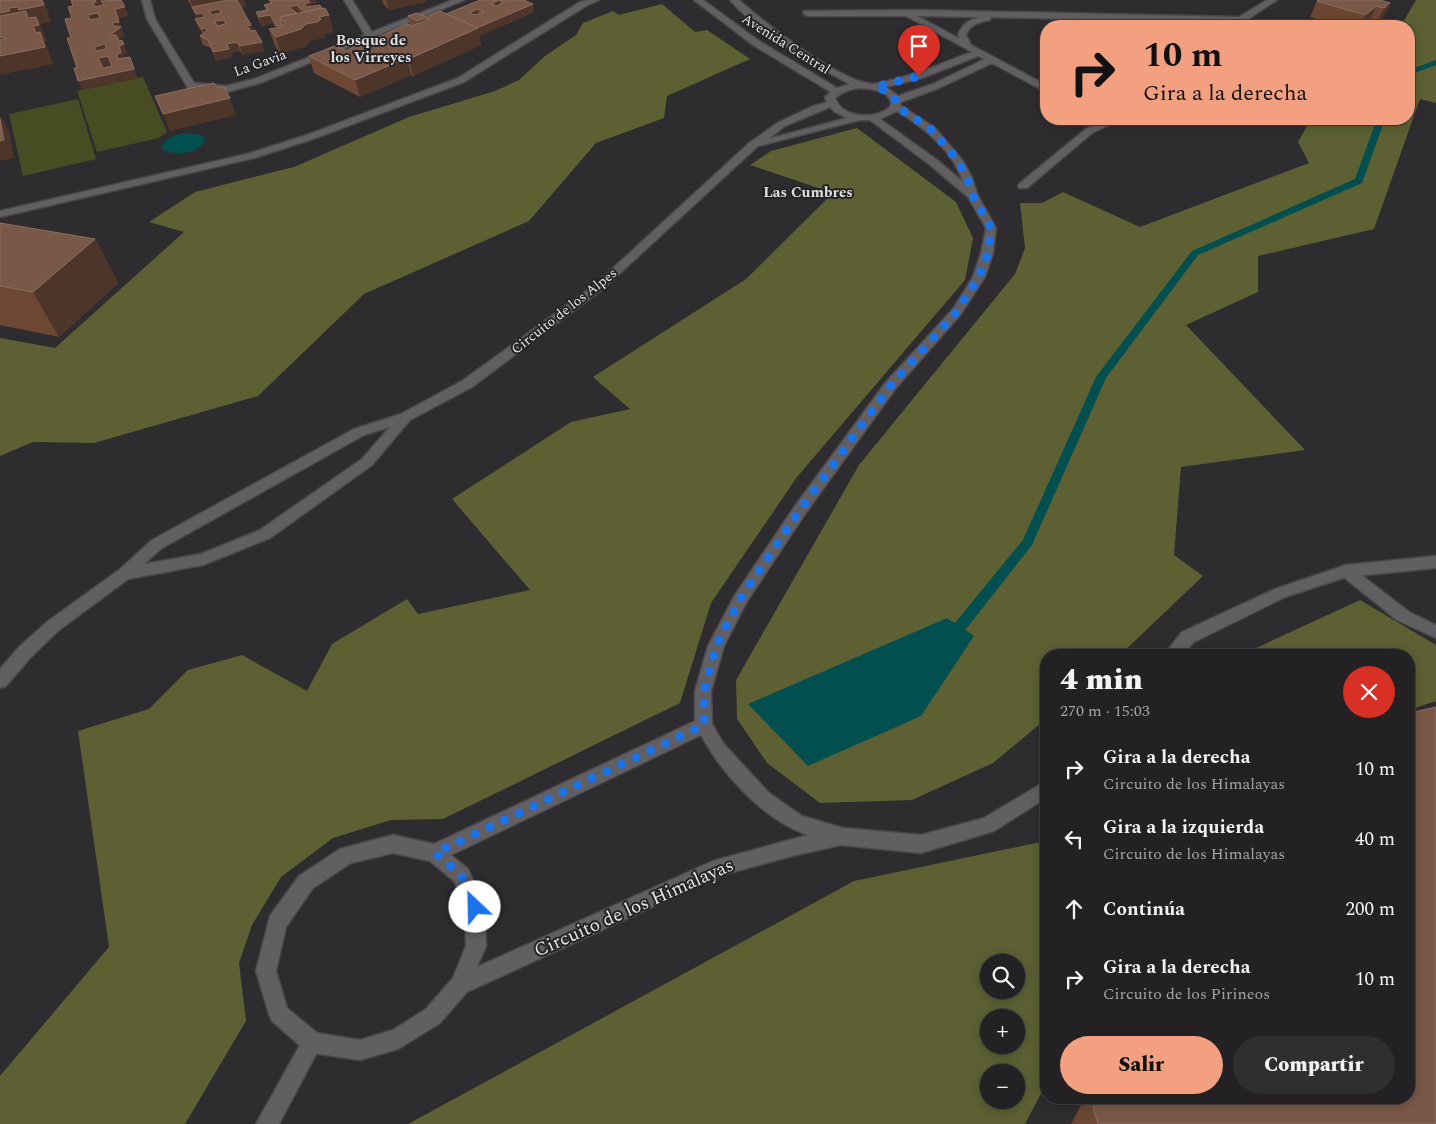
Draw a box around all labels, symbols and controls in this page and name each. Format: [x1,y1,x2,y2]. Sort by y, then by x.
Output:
street label: Avenida Central [738,8,834,80]
pin [898,25,940,76]
district label: Bosque de los Virreyes [330,29,412,69]
text: 10 m [1143,29,1223,82]
icon: arrive [905,32,933,60]
icon: right [1060,40,1125,105]
street label: La Gavia [231,44,289,82]
text: Gira a la derecha [1143,77,1307,110]
district label: Las Cumbres [763,181,853,204]
street label: Circuito de los Alpes [506,263,622,359]
text: 4 min [1060,657,1143,703]
button: close [1343,666,1395,718]
text: 270 m · 15:03 [1060,699,1150,723]
text: Gira a la derecha [1103,743,1250,772]
icon: right [1060,755,1088,783]
text: 10 m [1355,755,1395,784]
text: Circuito de los Himalayas [1103,772,1285,796]
text: Gira a la izquierda [1103,813,1264,842]
icon: left [1060,825,1088,853]
text: 40 m [1355,825,1395,854]
text: Circuito de los Himalayas [1103,842,1285,866]
street label: Circuito de los Himalayas [529,851,739,965]
position arrow [448,880,500,932]
icon: ahead [1060,895,1088,923]
text: Continúa [1103,895,1185,924]
text: 200 m [1345,895,1395,924]
text: Gira a la derecha [1103,953,1250,982]
map controls [980,954,1025,1109]
button: search [980,954,1025,999]
icon: right [1060,965,1088,993]
text: 10 m [1355,965,1395,994]
text: Circuito de los Pirineos [1103,982,1270,1006]
button: + [980,1009,1025,1054]
button: Salir [1060,1036,1223,1094]
button: Compartir [1233,1036,1395,1094]
button: − [980,1064,1025,1109]

